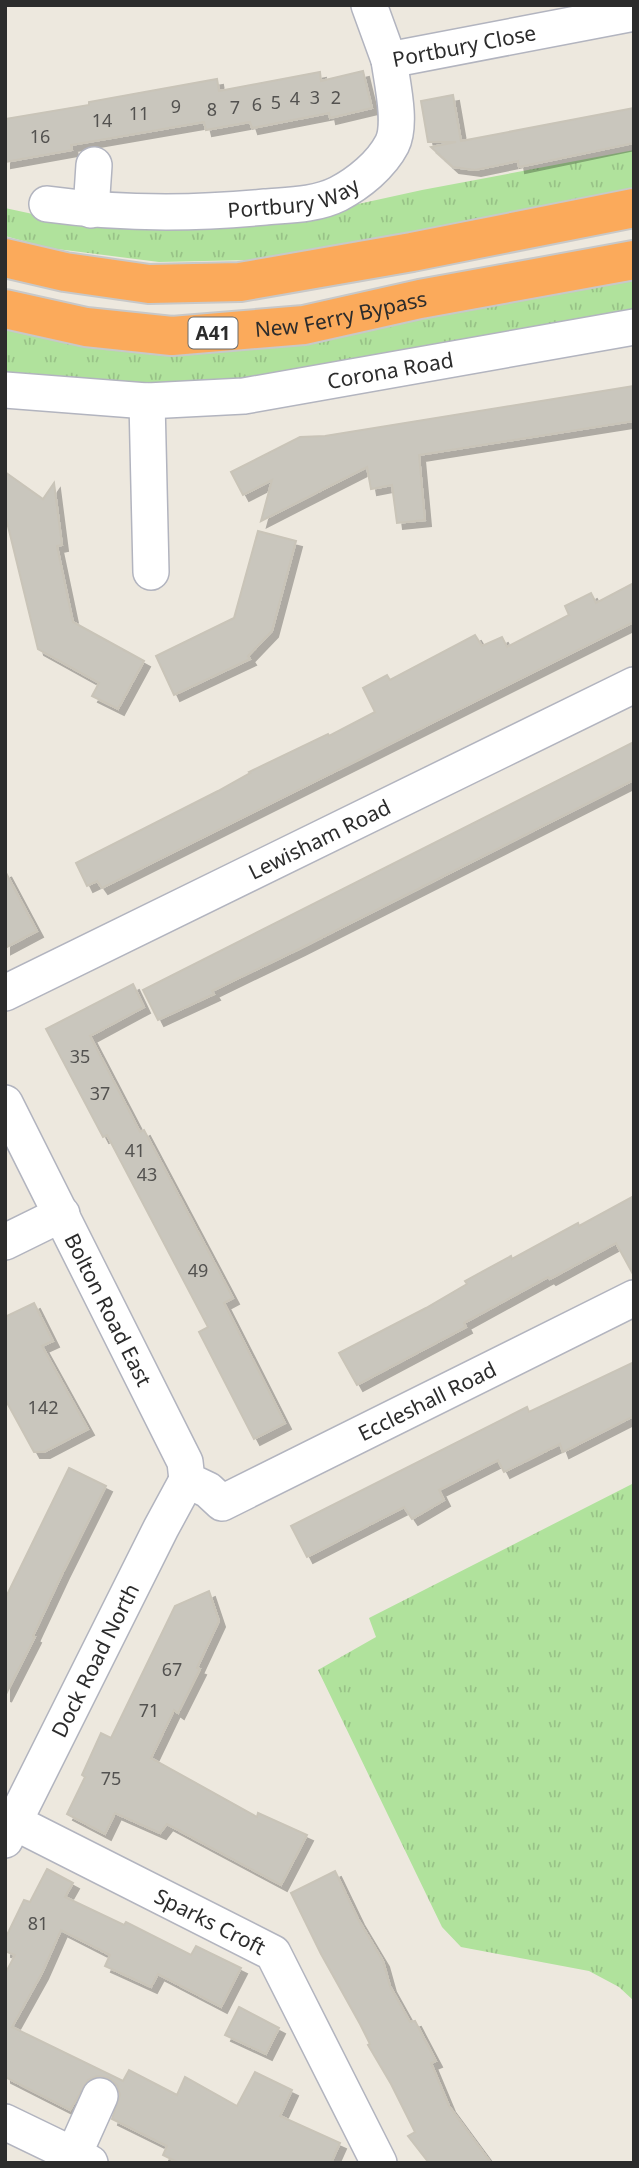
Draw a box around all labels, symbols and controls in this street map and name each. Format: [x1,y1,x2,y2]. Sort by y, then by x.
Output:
street label: Portbury Close [390,18,538,73]
house number: 3 [310,85,320,109]
house number: 2 [331,85,341,109]
house number: 4 [290,86,300,110]
house number: 5 [271,90,281,114]
house number: 6 [252,92,262,116]
house number: 9 [171,94,181,118]
house number: 7 [230,95,240,119]
house number: 8 [207,97,217,121]
house number: 11 [129,101,149,125]
house number: 14 [92,108,112,132]
house number: 16 [30,124,50,148]
street label: Portbury Way [227,171,365,224]
street label: New Ferry Bypass [254,284,429,343]
road number: A41 [188,318,238,348]
street label: Corona Road [325,345,455,395]
street label: Lewisham Road [244,792,395,886]
house number: 35 [70,1044,90,1068]
house number: 37 [90,1081,110,1105]
house number: 41 [125,1138,145,1162]
house number: 43 [137,1162,157,1186]
street label: Bolton Road East [58,1228,159,1391]
house number: 49 [188,1258,208,1282]
street label: Eccleshall Road [353,1355,501,1447]
house number: 142 [28,1395,58,1419]
street label: Dock Road North [45,1578,145,1742]
house number: 67 [162,1657,182,1681]
house number: 71 [139,1698,159,1722]
house number: 75 [101,1766,121,1790]
street label: Sparks Croft [150,1882,271,1961]
house number: 81 [28,1911,48,1935]

